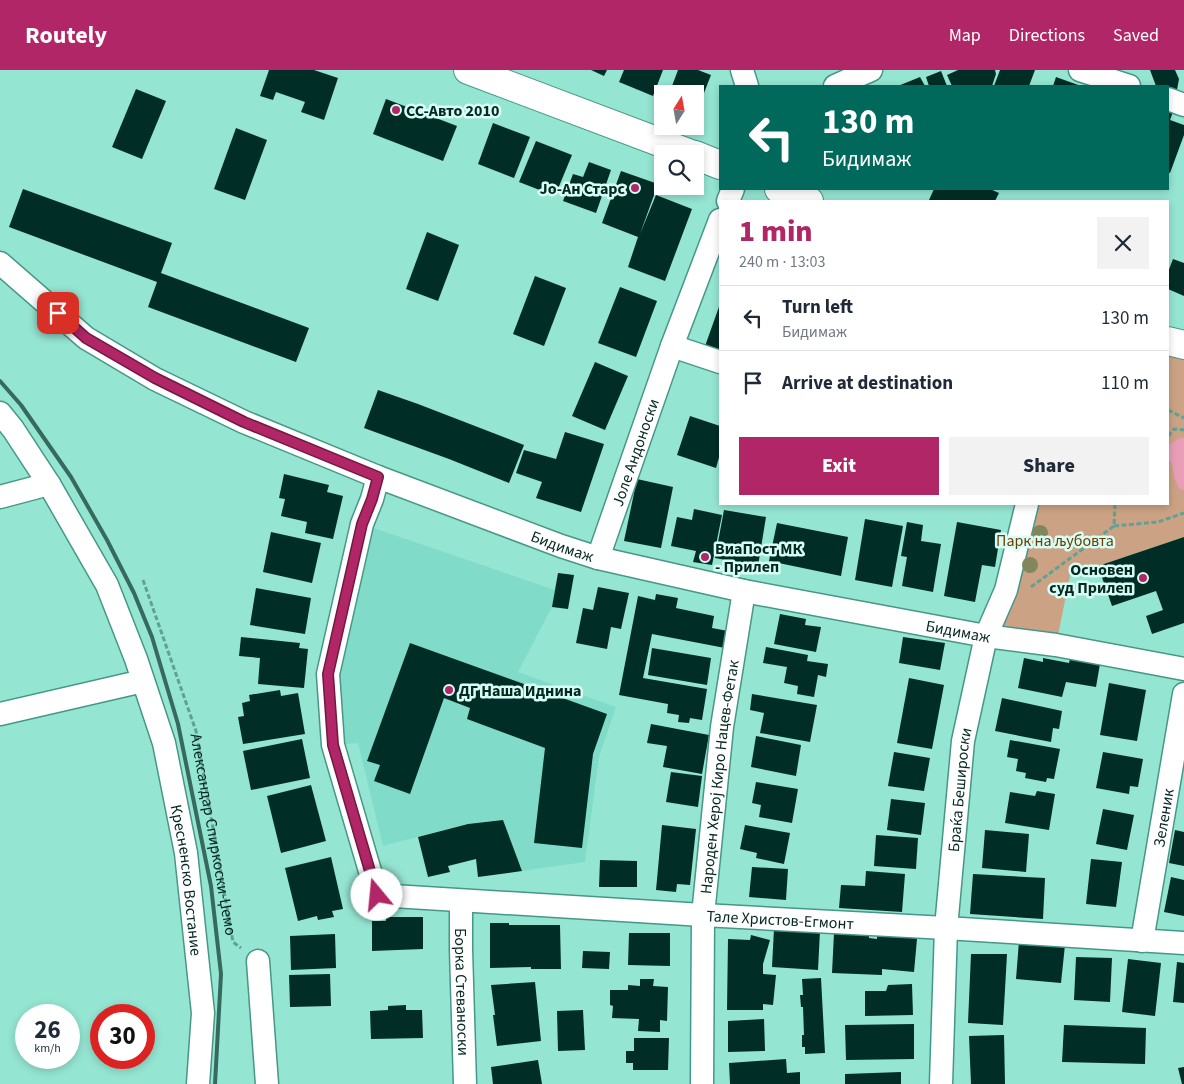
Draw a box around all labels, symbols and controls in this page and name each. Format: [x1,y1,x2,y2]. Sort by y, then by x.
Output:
text: Routely [25,18,107,53]
text: Map [949,23,981,48]
text: Directions [1009,23,1085,48]
text: Saved [1113,23,1159,48]
north arrow [654,85,704,135]
map controls [654,85,704,195]
text: 130 m [822,97,914,147]
place label: СС-Авто 2010 [406,100,499,122]
marker: СС-Авто 2010 [390,104,402,116]
icon: left [739,105,804,170]
text: Бидимаж [822,143,912,175]
button: search [654,145,704,195]
place label: Јо-Ан Старс [540,178,626,200]
marker: Јо-Ан Старс [629,182,641,194]
text: 1 min [739,210,813,253]
button: close [1097,217,1149,269]
text: 240 m · 13:03 [739,251,826,273]
pin [37,292,79,334]
text: Turn left [782,294,853,321]
icon: arrive [44,299,72,327]
icon: left [739,304,767,332]
text: 130 m [1101,305,1149,332]
text: Бидимаж [782,321,847,343]
icon: arrive [739,369,767,397]
text: Arrive at destination [782,370,953,397]
text: 110 m [1101,370,1149,397]
street label: Јоле Андоноски [607,396,665,510]
button: Exit [739,437,939,495]
button: Share [949,437,1149,495]
street label: Бидимаж [528,526,596,568]
park label: Парк на љубовта [996,530,1114,552]
place label: ВиаПост МК - Прилеп [715,538,803,578]
marker: ВиаПост МК - Прилеп [699,551,711,563]
place label: Основен суд Прилеп [1049,559,1133,599]
marker: Основен суд Прилеп [1137,572,1149,584]
street label: Бидимаж [924,615,992,649]
street label: Народен Херој Киро Нацев-Фетак [695,658,745,895]
place label: ДГ Наша Иднина [459,680,581,702]
marker: ДГ Наша Иднина [443,684,455,696]
street label: Браќа Бешироски [943,725,978,853]
street label: Александар Спиркоски-Џемо [185,732,242,937]
street label: Зеленик [1148,787,1180,849]
street label: Кресненско Востание [165,803,207,957]
position arrow [350,868,402,920]
street label: Тале Христов-Егмонт [706,905,854,935]
street label: Борка Стеваноски [449,928,474,1056]
speed limit sign: 30 [90,1004,155,1069]
text: 26 [34,1012,61,1048]
text: km/h [34,1040,61,1057]

